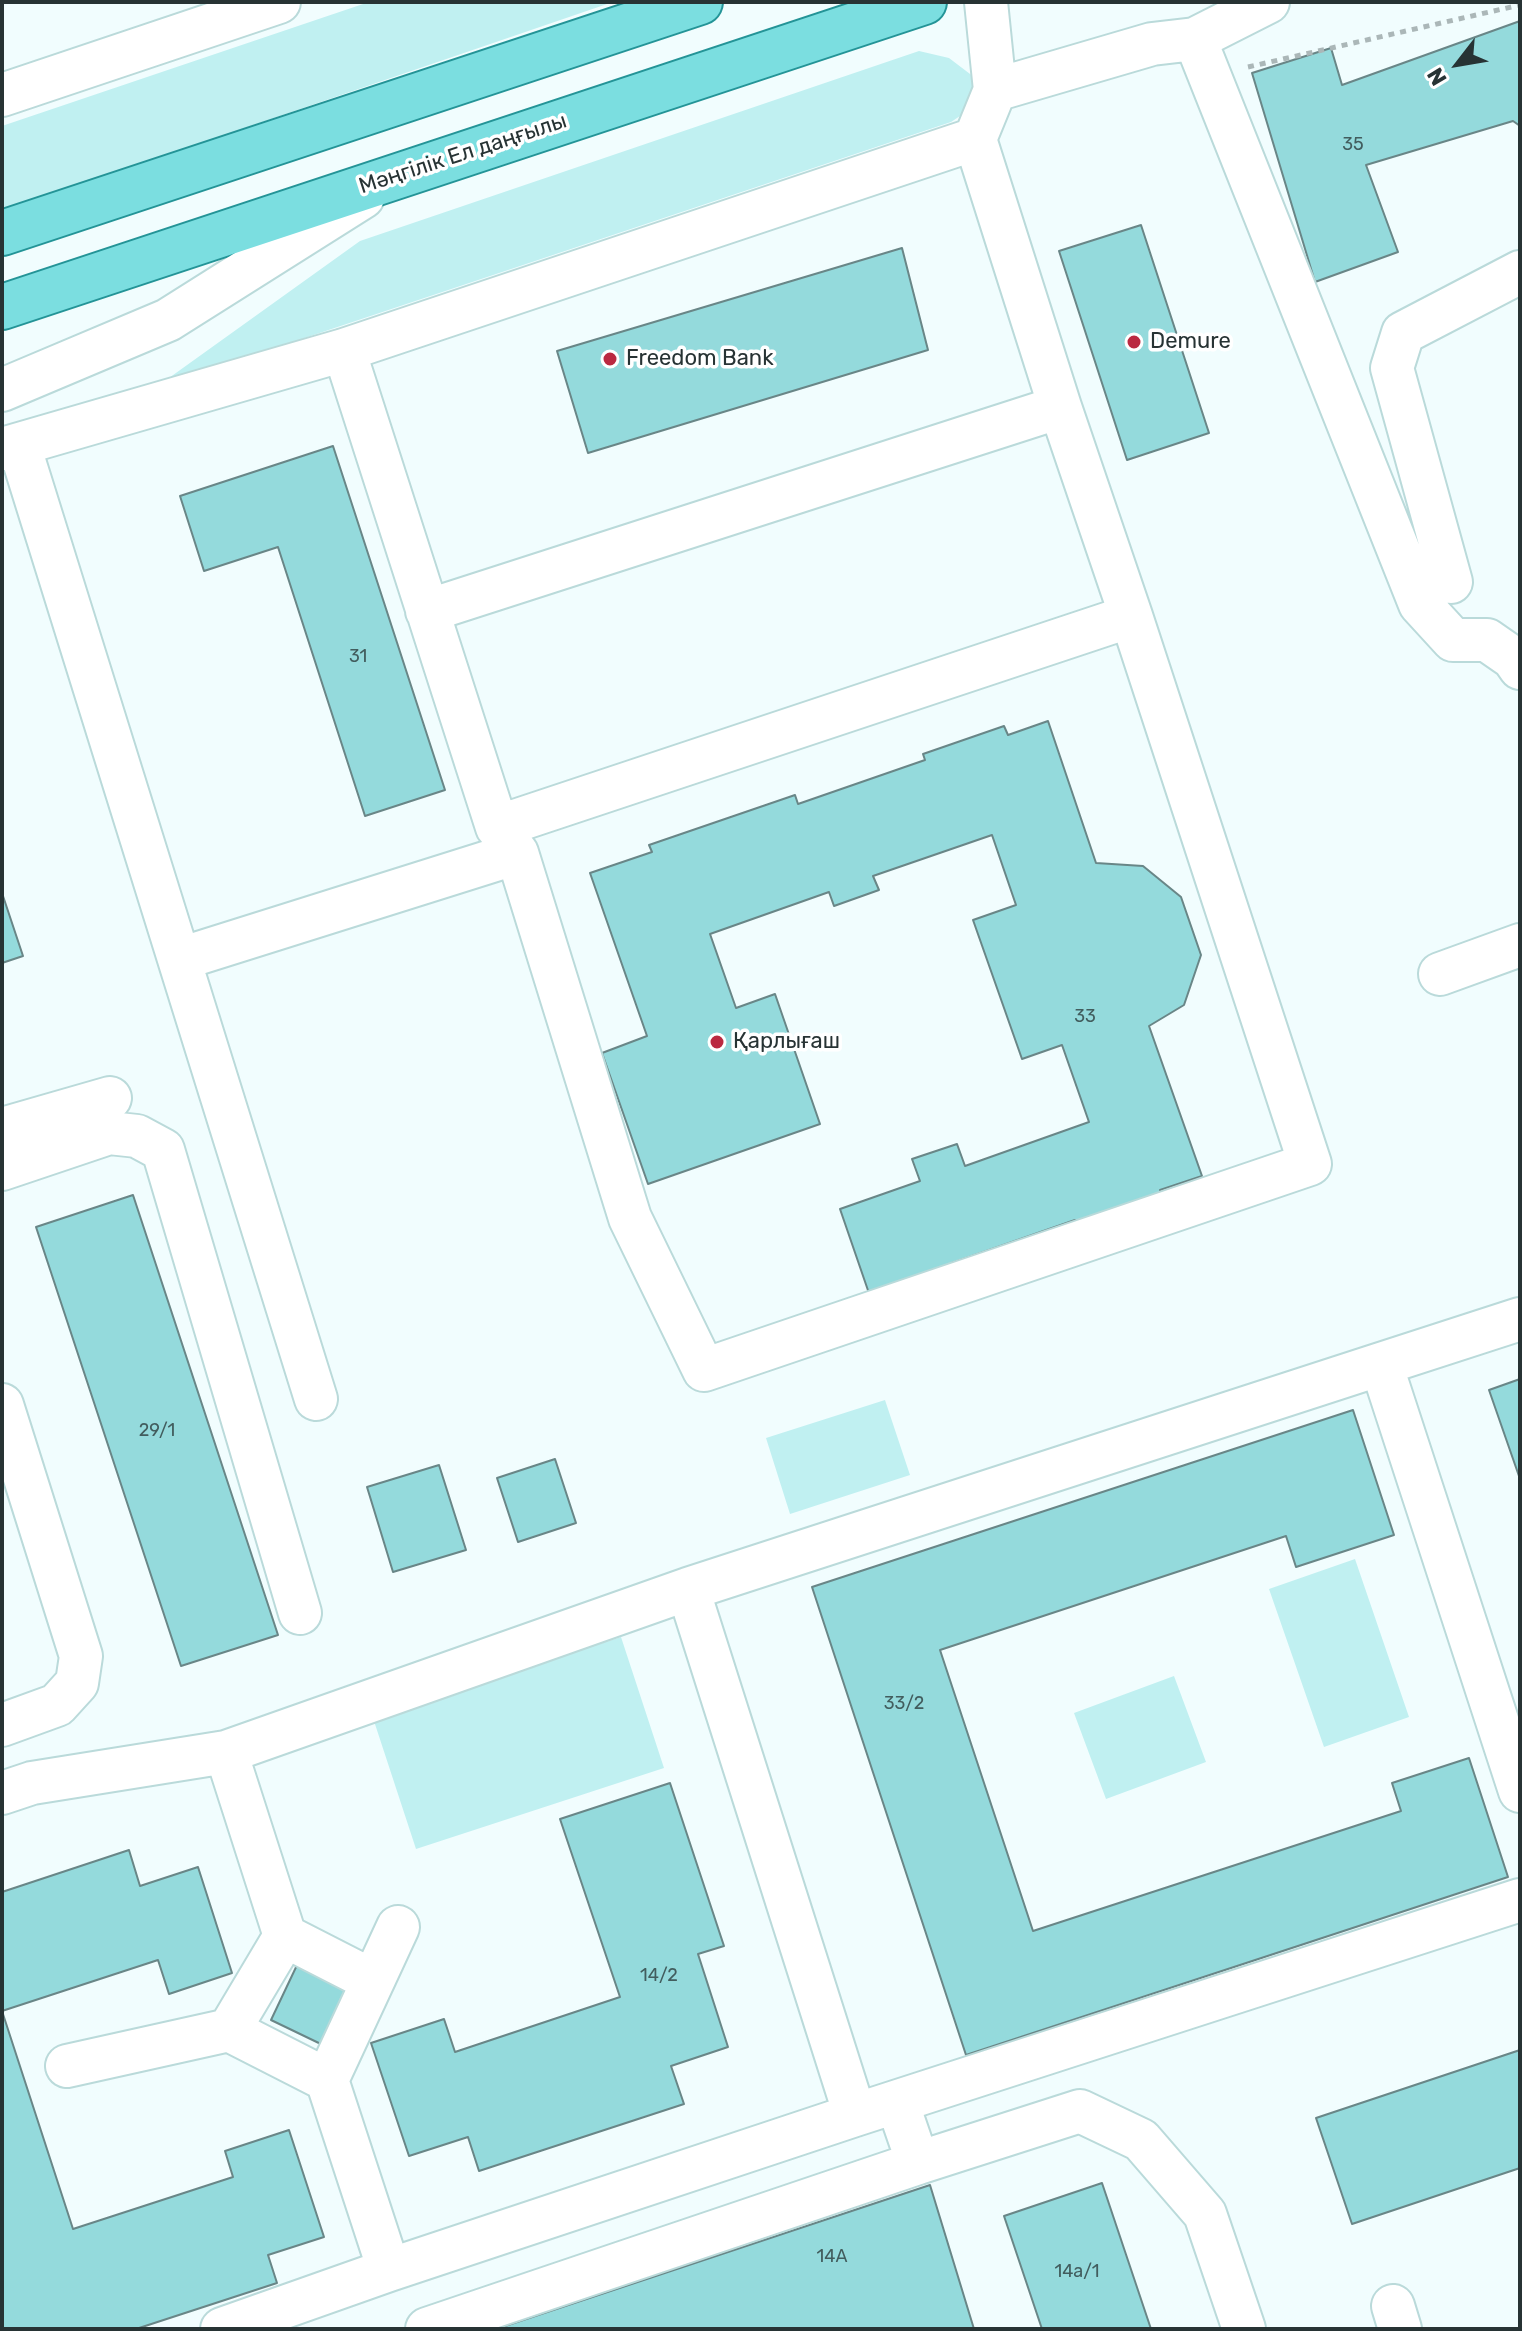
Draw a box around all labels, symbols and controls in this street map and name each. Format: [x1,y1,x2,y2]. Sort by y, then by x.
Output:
north arrow [1418,24,1498,104]
text: N [1421,63,1453,90]
street label: Мәңгілік Ел даңғылы [356,108,570,200]
house number: 35 [1342,134,1364,156]
place label: Demure [1150,329,1231,355]
marker: Demure [1125,333,1143,351]
place label: Freedom Bank [626,346,774,372]
marker: Freedom Bank [601,350,619,368]
house number: 31 [349,646,367,668]
house number: 33 [1074,1006,1096,1028]
place label: Қарлығаш [733,1029,840,1055]
marker: Қарлығаш [708,1033,726,1051]
house number: 29/1 [139,1420,175,1442]
house number: 33/2 [884,1693,924,1715]
house number: 14/2 [640,1965,678,1987]
house number: 14А [817,2246,847,2268]
house number: 14а/1 [1054,2261,1100,2283]

